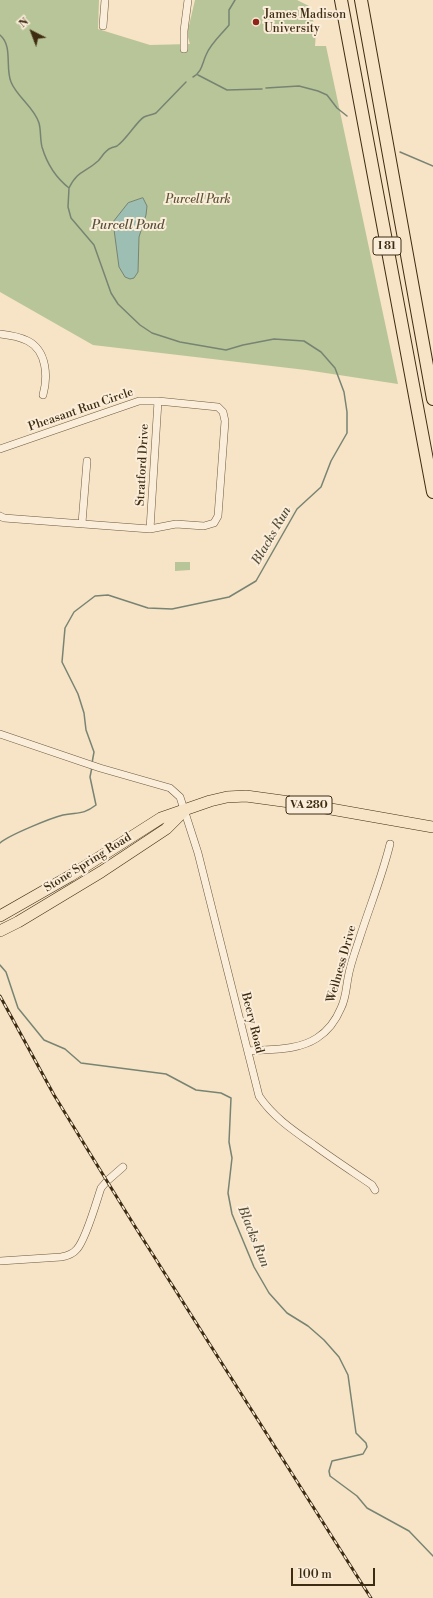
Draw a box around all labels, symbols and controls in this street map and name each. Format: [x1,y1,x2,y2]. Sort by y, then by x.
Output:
place label: James Madison University [264,8,346,36]
north arrow [12,12,52,52]
text: N [16,15,32,31]
marker: James Madison University [251,17,261,27]
park label: Purcell Park [165,193,231,207]
water label: Purcell Pond [92,218,164,234]
road number: I 81 [373,237,401,255]
street label: Pheasant Run Circle [27,385,135,435]
street label: Stratford Drive [134,423,152,507]
water label: Blacks Run [249,504,295,568]
road number: VA 280 [286,796,332,814]
street label: Stone Spring Road [42,830,134,896]
street label: Wellness Drive [324,924,360,1004]
street label: Beery Road [237,991,267,1055]
water label: Blacks Run [234,1204,272,1270]
scale bar [293,1560,377,1586]
text: 100 m [298,1567,332,1582]

